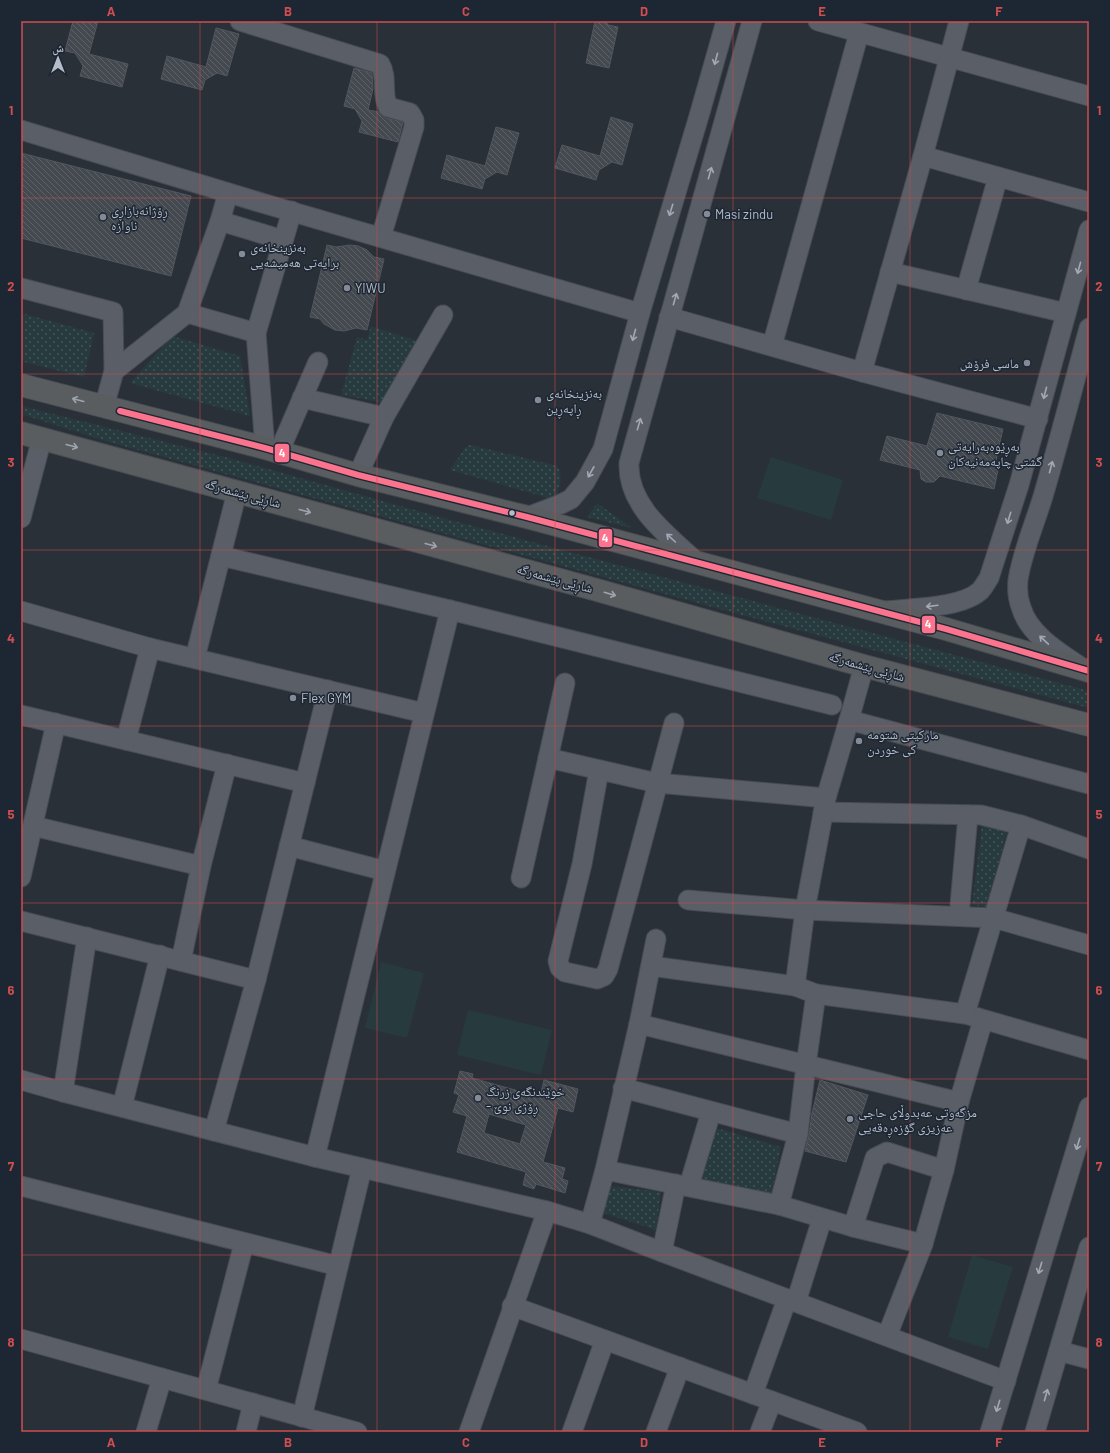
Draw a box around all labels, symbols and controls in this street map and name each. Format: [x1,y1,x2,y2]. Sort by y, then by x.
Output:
text: A [107,3,116,19]
text: B [284,3,292,19]
text: C [462,3,470,19]
text: D [640,3,648,19]
text: E [818,3,826,19]
text: F [995,3,1003,19]
north arrow [38,38,78,78]
text: ش [52,41,64,56]
one-way arrow [711,52,719,65]
text: 1 [9,102,13,118]
text: 1 [1097,102,1101,118]
one-way arrow [707,167,714,180]
place label: ڕۆژانەبازاڕی ناوازە [111,202,168,234]
one-way arrow [667,204,674,217]
place label: Masi zindu [715,206,773,222]
marker: Masi zindu [702,209,712,219]
marker: ڕۆژانەبازاڕی ناوازە [98,212,108,222]
place label: بەنزینخانەی برایەتی هەمیشەیی [250,239,339,271]
marker: بەنزینخانەی برایەتی هەمیشەیی [237,249,247,259]
one-way arrow [1074,261,1082,274]
text: 2 [7,278,15,294]
text: 2 [1095,278,1103,294]
place label: YIWU [355,280,386,296]
marker: YIWU [342,283,352,293]
one-way arrow [671,292,679,305]
one-way arrow [630,328,637,341]
place label: ماسی فرۆش [960,355,1019,372]
marker: ماسی فرۆش [1022,358,1032,368]
place label: بەنزینخانەی ڕاپەڕین [546,385,602,419]
one-way arrow [1040,387,1048,400]
marker: بەنزینخانەی ڕاپەڕین [533,395,543,405]
one-way arrow [72,396,85,403]
one-way arrow [636,417,643,430]
place label: بەڕێوەبەرایەتی گشتی چاپەمەنیەکان [948,438,1043,470]
one-way arrow [65,443,78,451]
line badge: 4 [274,443,290,463]
text: 4 [279,446,286,459]
marker: بەڕێوەبەرایەتی گشتی چاپەمەنیەکان [935,448,945,458]
text: 3 [7,454,15,470]
text: 3 [1095,454,1103,470]
one-way arrow [1048,461,1055,474]
one-way arrow [587,466,595,478]
street label: شاڕێی پێشمەرگە [202,475,283,514]
one-way arrow [299,507,312,515]
unlabelled marker [507,508,517,518]
one-way arrow [1005,512,1012,525]
line badge: 4 [598,528,613,548]
text: 4 [602,531,609,544]
one-way arrow [666,534,676,543]
one-way arrow [424,542,437,549]
street label: شاڕێی پێشمەرگە [514,560,595,599]
one-way arrow [604,591,617,598]
one-way arrow [926,602,939,610]
line badge: 4 [921,615,936,634]
text: 4 [925,617,932,630]
text: 4 [7,630,15,646]
text: 4 [1095,630,1103,646]
one-way arrow [1039,635,1050,644]
street label: شاڕێی پێشمەرگە [826,648,907,687]
place label: Flex GYM [301,690,351,706]
marker: Flex GYM [288,693,298,703]
place label: مارکیتی شتومه کی خوردن [867,726,939,758]
marker: مارکیتی شتومه کی خوردن [854,736,864,746]
text: 5 [7,806,15,822]
text: 5 [1095,806,1103,822]
text: 6 [8,982,15,998]
text: 6 [1096,982,1103,998]
place label: خوێندنگەی زرنگ - ڕۆژی نوێ [486,1083,565,1117]
marker: خوێندنگەی زرنگ - ڕۆژی نوێ [473,1093,483,1103]
place label: مزگەوتی عەبدوڵای حاجی عەزیزی گۆزەڕەقەیی [858,1104,977,1138]
marker: مزگەوتی عەبدوڵای حاجی عەزیزی گۆزەڕەقەیی [845,1114,855,1124]
one-way arrow [1074,1137,1081,1150]
text: 7 [8,1158,15,1174]
text: 7 [1096,1158,1103,1174]
one-way arrow [1036,1262,1043,1275]
text: 8 [7,1334,15,1350]
text: 8 [1095,1334,1103,1350]
one-way arrow [1043,1388,1050,1401]
one-way arrow [994,1399,1001,1412]
text: A [107,1434,116,1450]
text: B [284,1434,292,1450]
text: C [462,1434,470,1450]
text: D [640,1434,648,1450]
text: E [818,1434,826,1450]
text: F [995,1434,1003,1450]

